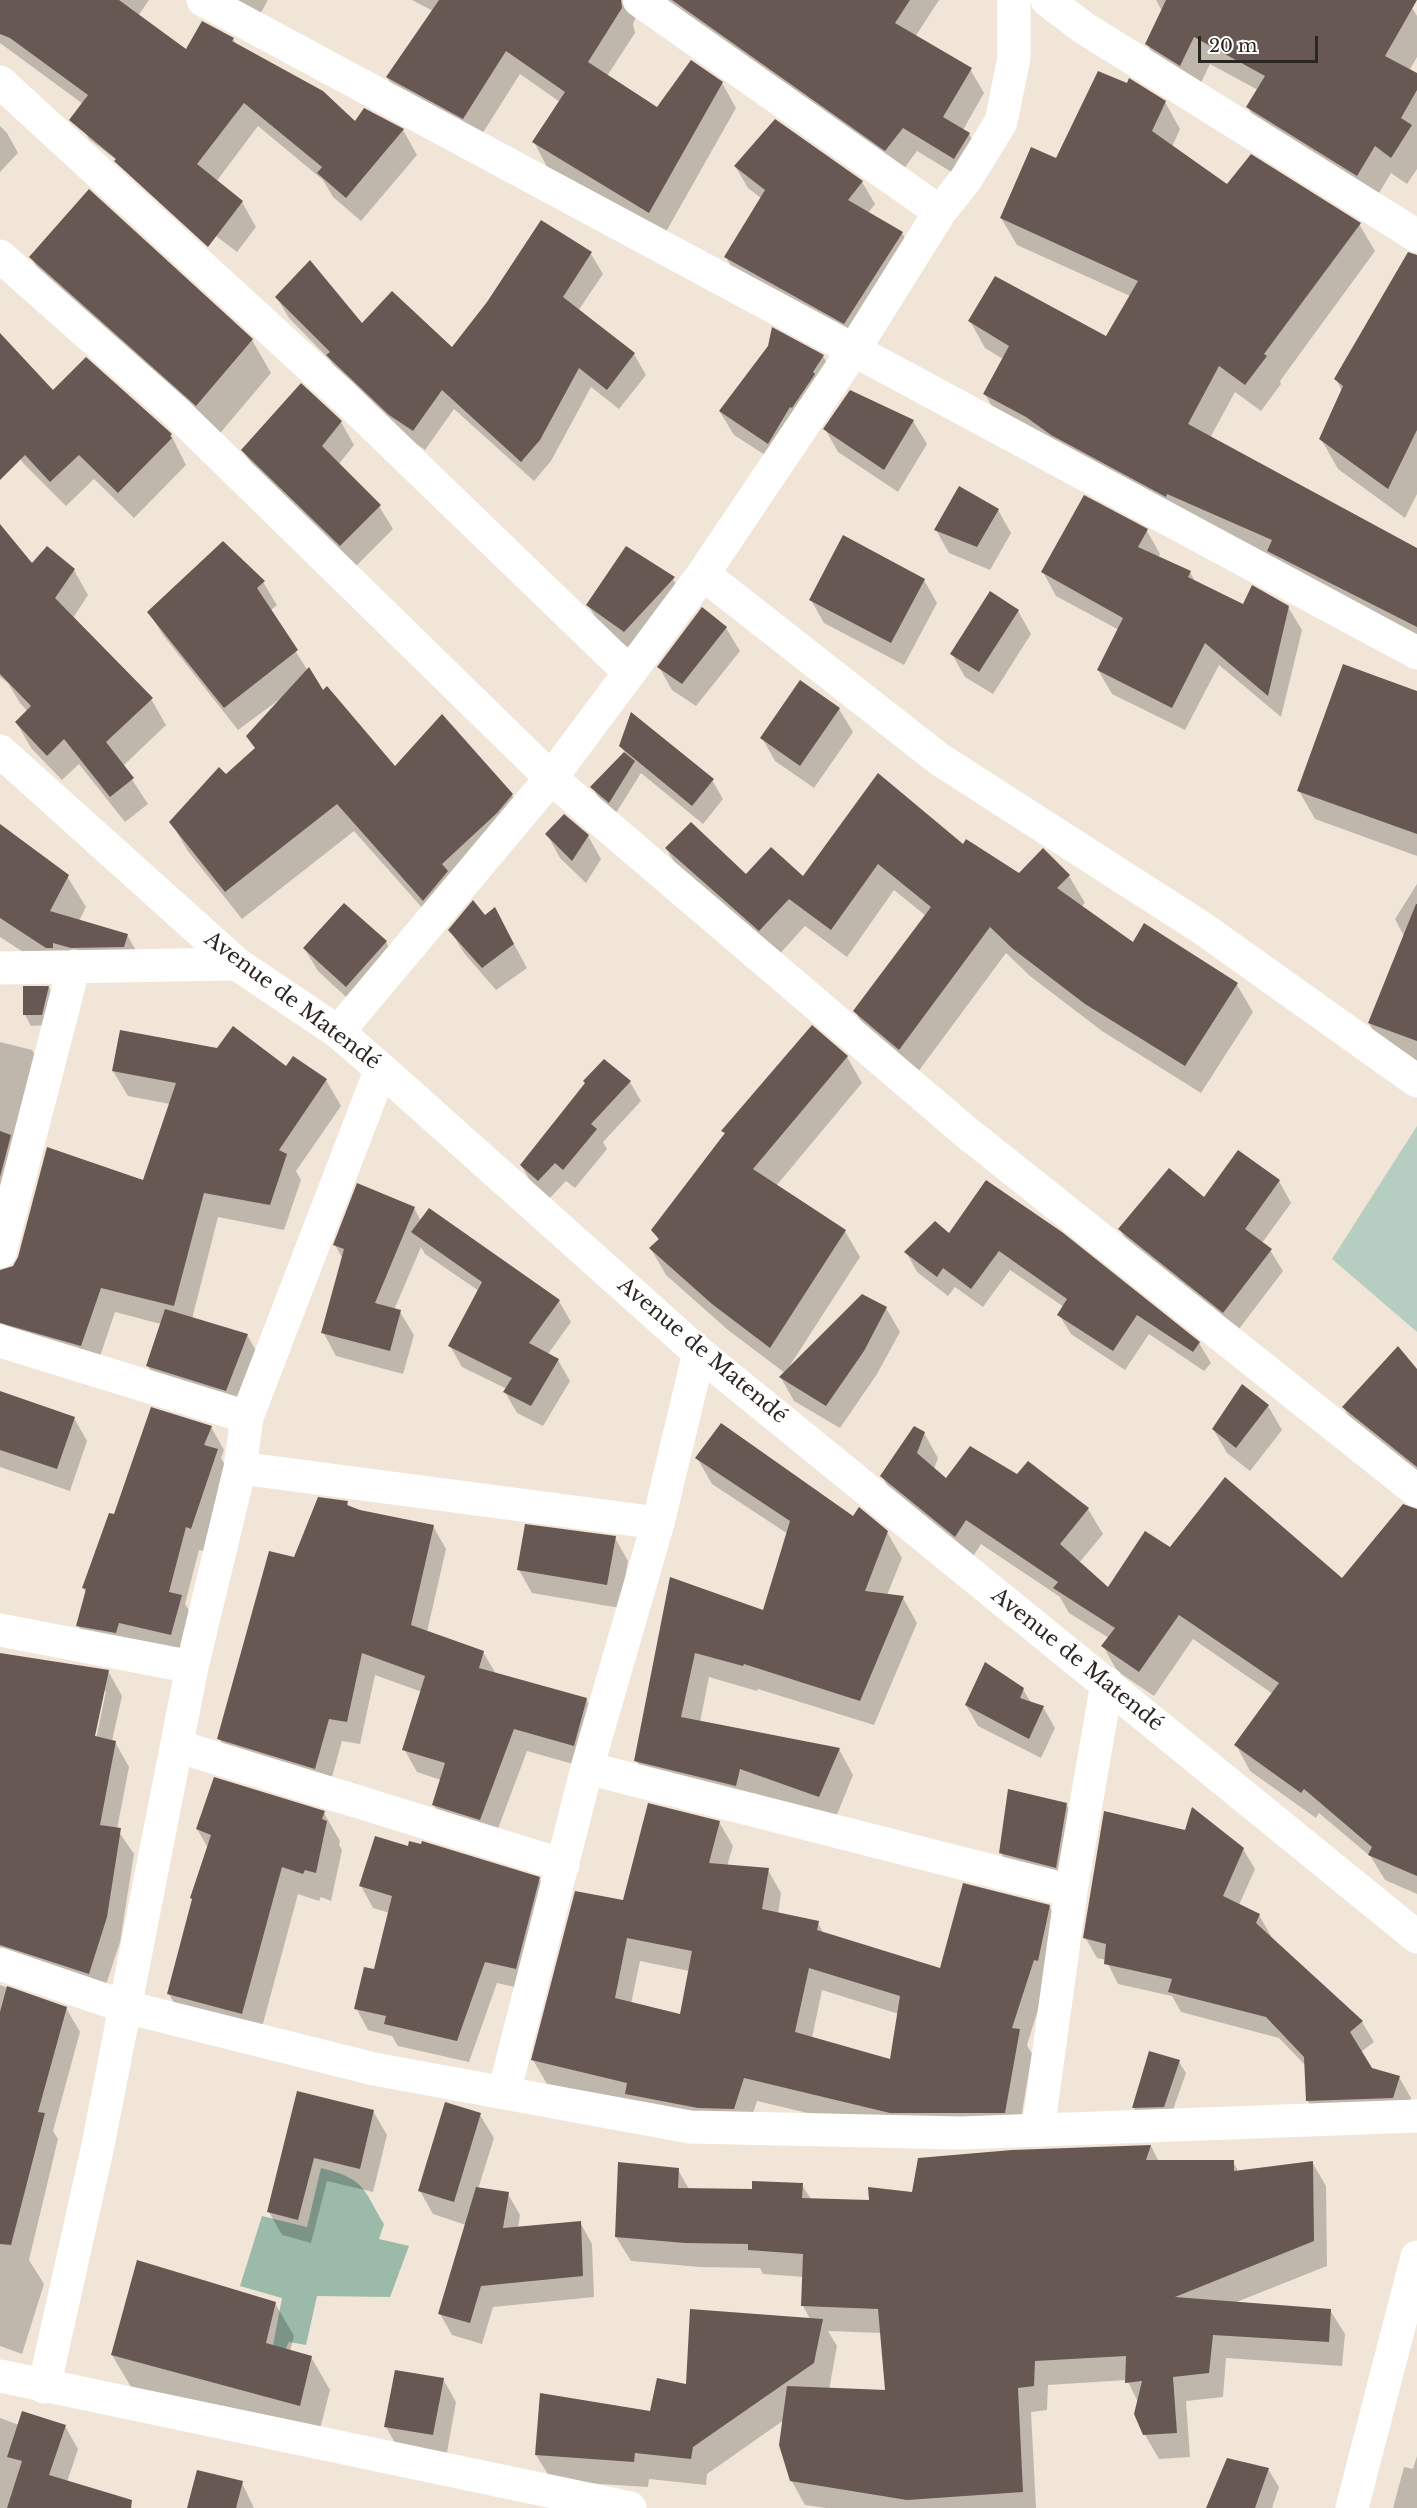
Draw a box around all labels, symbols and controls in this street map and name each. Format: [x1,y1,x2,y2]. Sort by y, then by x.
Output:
scale bar [1201,24,1321,62]
text: 20 m [1209,35,1257,57]
street label: Avenue de Matendé [199,927,385,1075]
street label: Avenue de Matendé [612,1273,792,1429]
street label: Avenue de Matendé [986,1583,1168,1737]

